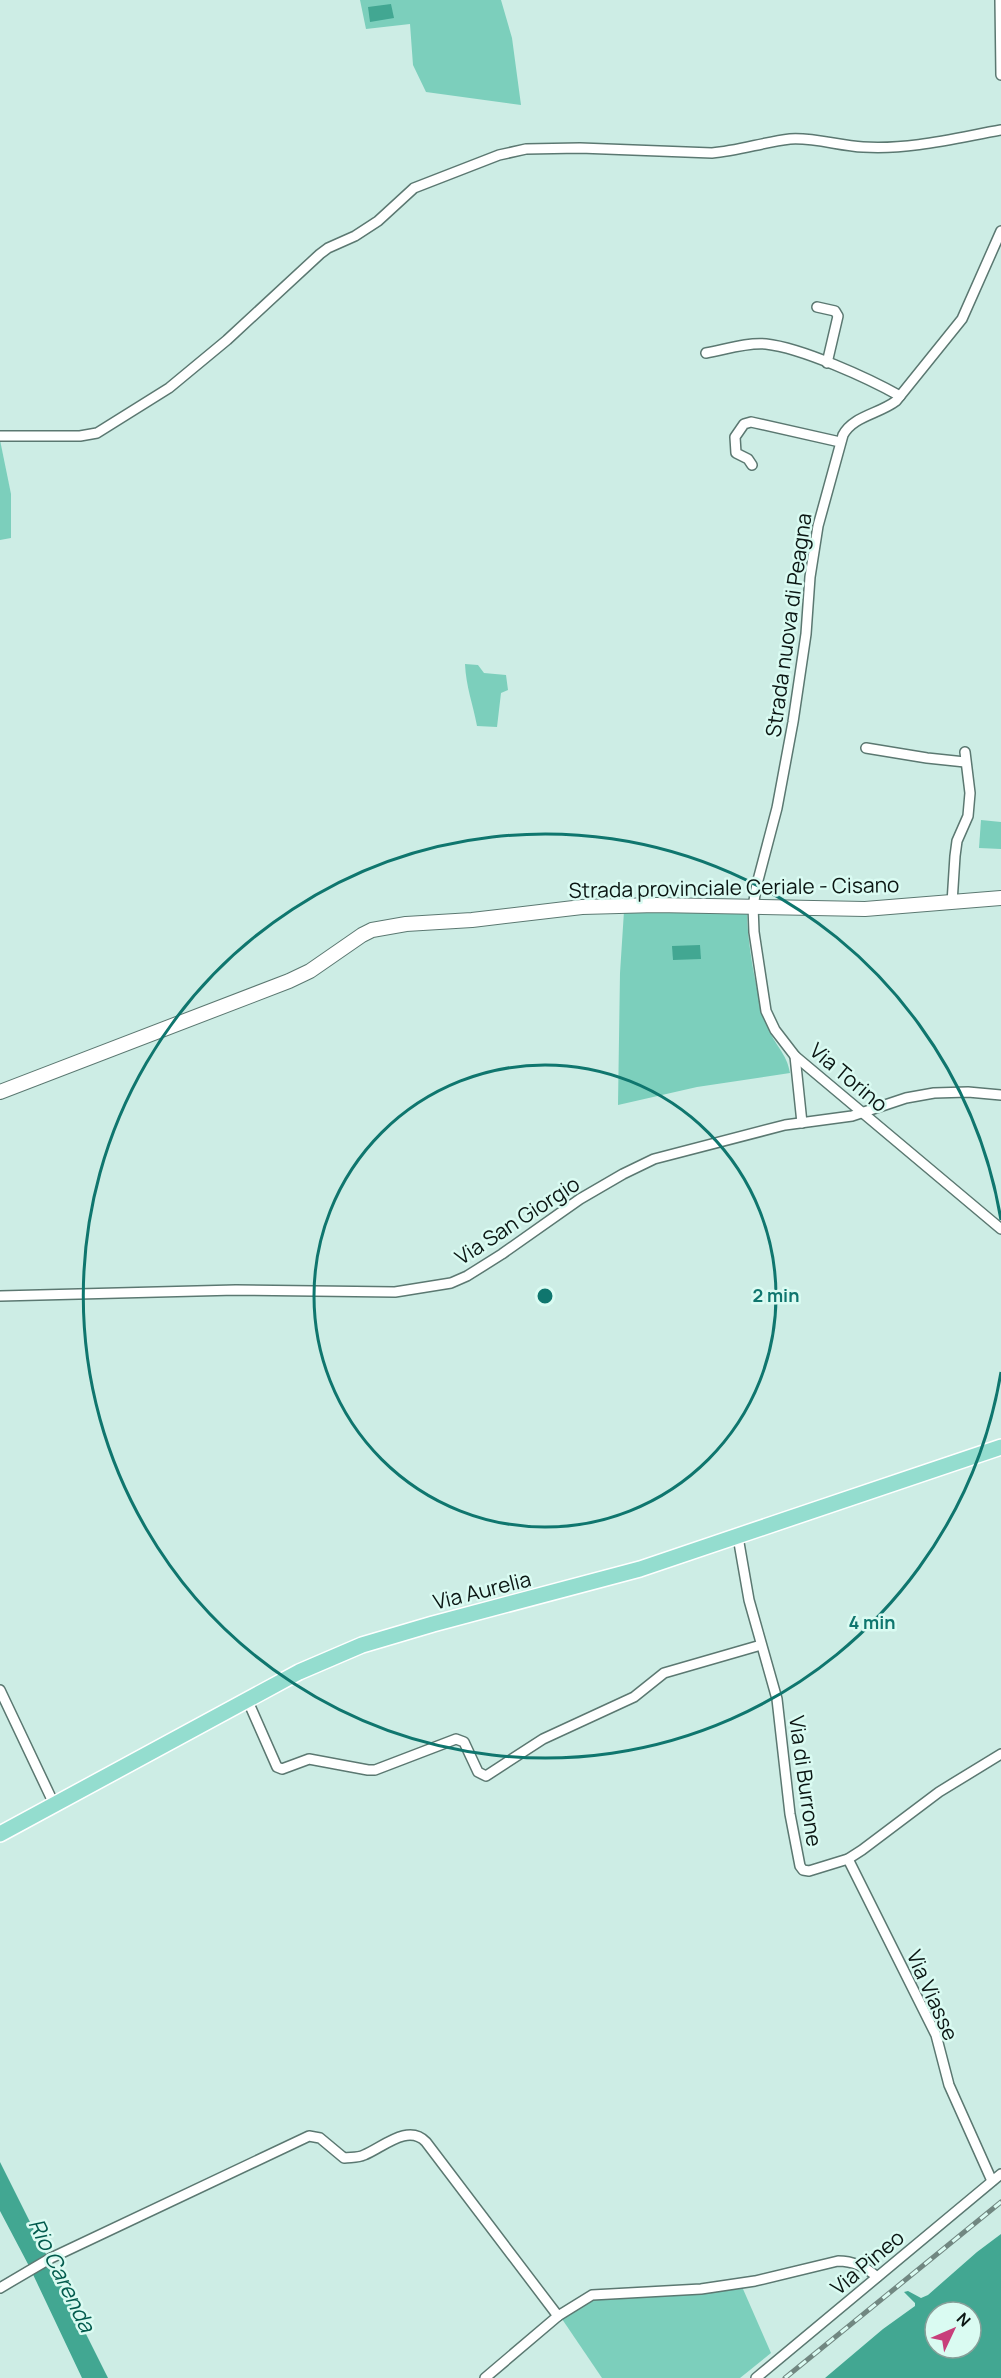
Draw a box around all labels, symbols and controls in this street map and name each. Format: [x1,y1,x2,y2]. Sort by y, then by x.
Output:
street label: Strada nuova di Peagna [758,511,818,739]
street label: Strada provinciale Ceriale - Cisano [568,870,900,904]
street label: Via Torino [804,1036,894,1118]
street label: Via San Giorgio [449,1169,585,1271]
text: 2 min [753,1283,799,1307]
centre of rings [535,1286,555,1306]
street label: Via Aurelia [430,1564,534,1616]
text: 4 min [848,1610,896,1634]
street label: Via di Burrone [783,1714,829,1848]
street label: Via Viasse [901,1945,965,2045]
water label: Rio Carenda [22,2213,103,2338]
street label: Via Pineo [824,2223,910,2301]
north arrow [923,2300,983,2360]
text: N [952,2308,976,2331]

